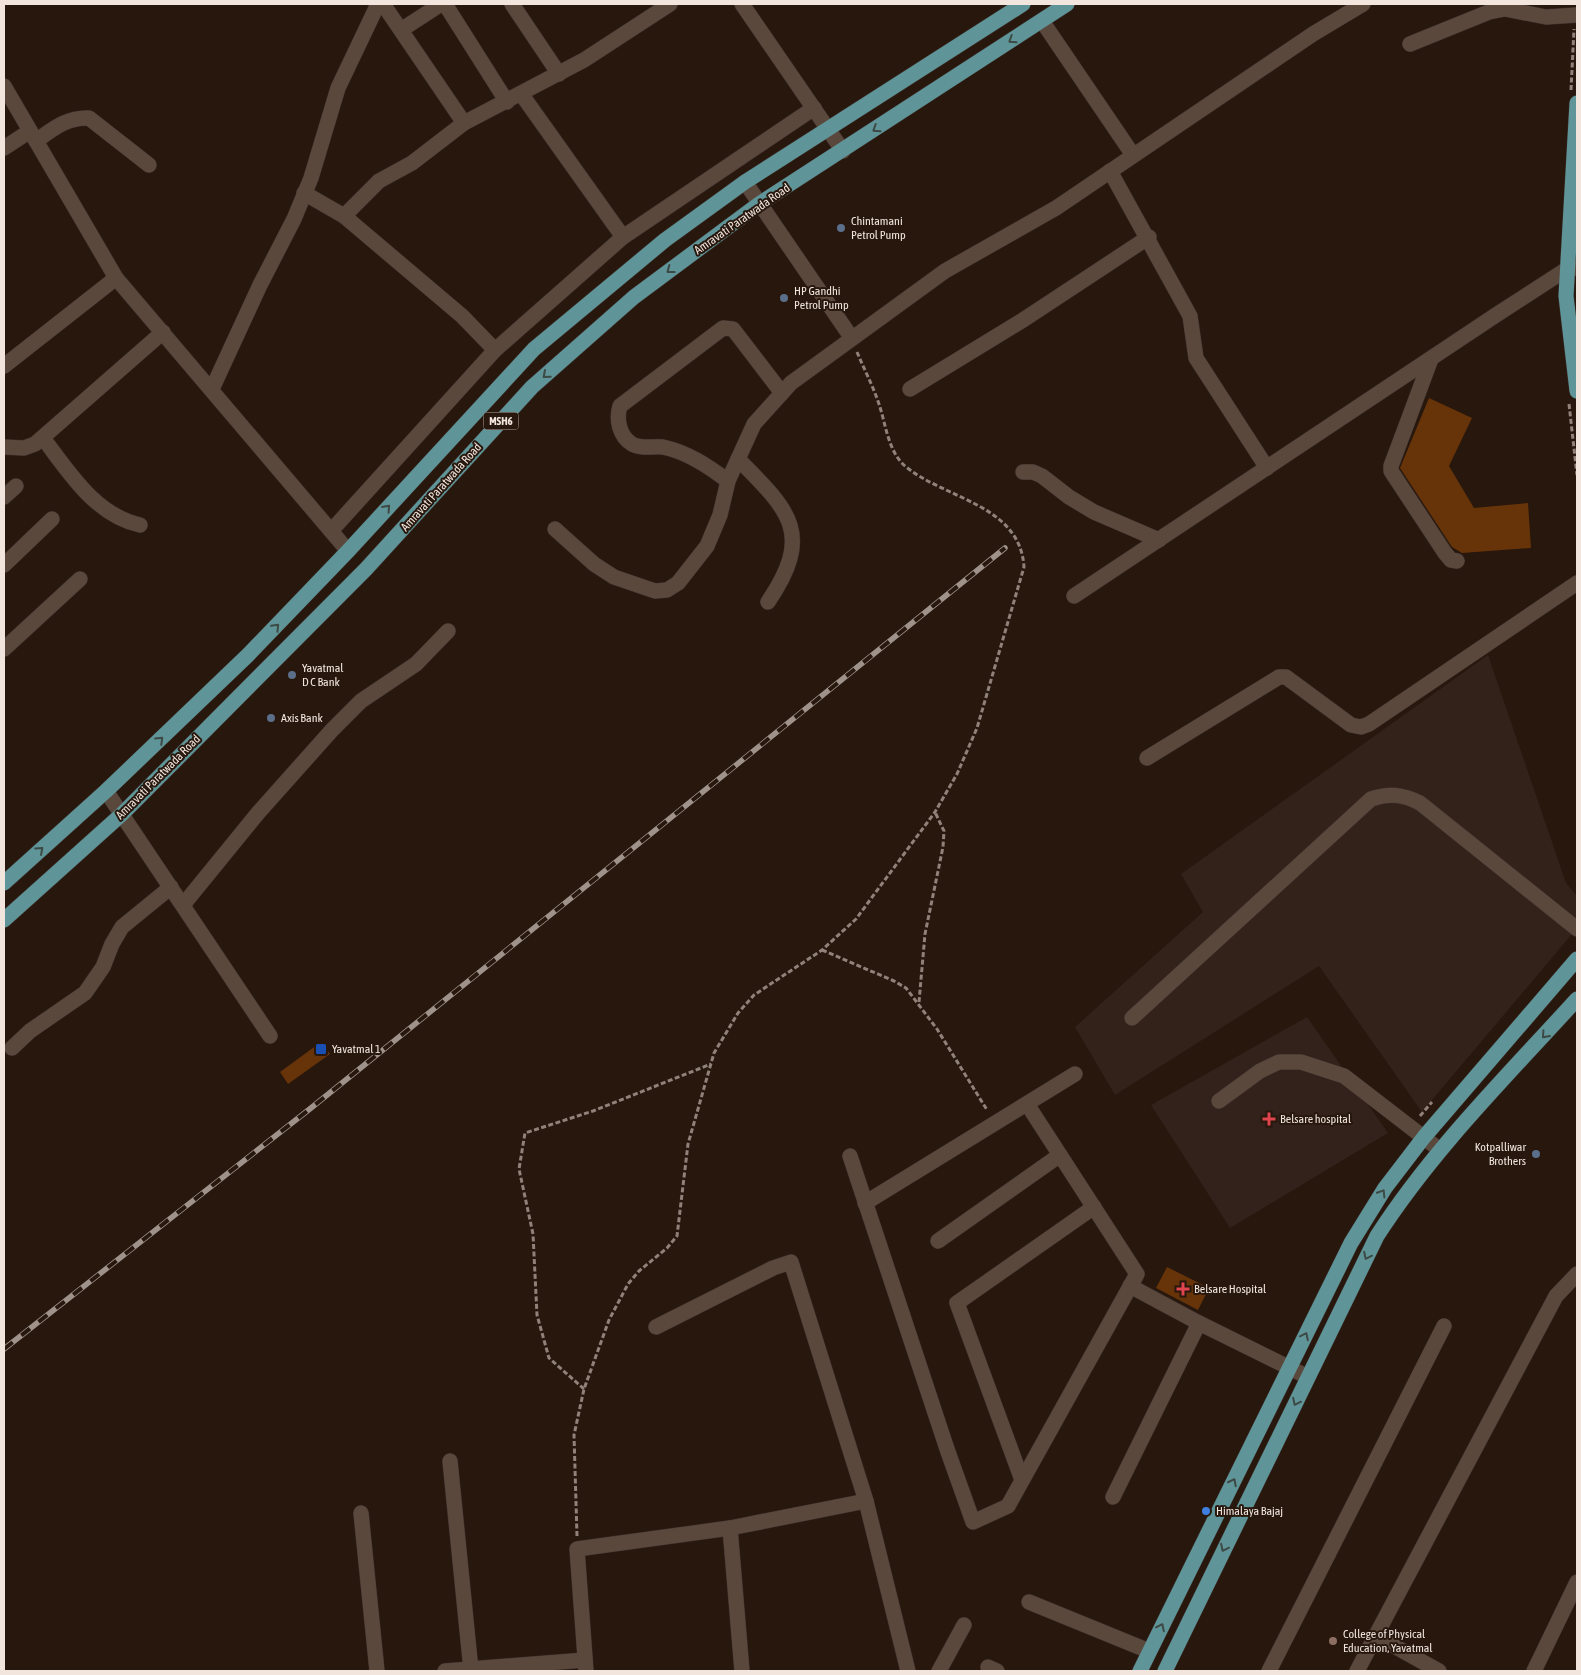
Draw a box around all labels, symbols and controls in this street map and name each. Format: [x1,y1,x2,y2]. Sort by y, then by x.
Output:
one-way arrow [1008,34,1018,43]
one-way arrow [872,123,881,133]
street label: Amravati Paratwada Road [691,181,793,257]
place label: Chintamani Petrol Pump [851,214,906,242]
marker: Chintamani Petrol Pump [835,222,847,234]
one-way arrow [667,265,676,273]
place label: HP Gandhi Petrol Pump [794,284,849,312]
marker: HP Gandhi Petrol Pump [778,292,790,304]
one-way arrow [542,369,551,378]
road number: MSH6 [484,412,518,430]
street label: Amravati Paratwada Road [398,440,484,534]
one-way arrow [381,505,390,514]
one-way arrow [270,623,279,632]
place label: Yavatmal D C Bank [302,661,344,689]
marker: Yavatmal D C Bank [286,669,298,681]
place label: Axis Bank [281,711,323,725]
marker: Axis Bank [265,712,277,724]
street label: Amravati Paratwada Road [113,732,203,822]
one-way arrow [154,737,163,746]
one-way arrow [35,847,44,856]
one-way arrow [1541,1029,1550,1038]
marker: Yavatmal 1 [314,1042,328,1056]
place label: Yavatmal 1 [332,1042,381,1056]
marker: Belsare hospital [1262,1112,1276,1126]
place label: Belsare hospital [1280,1112,1352,1126]
place label: Kotpalliwar Brothers [1475,1140,1526,1168]
marker: Kotpalliwar Brothers [1530,1148,1542,1160]
one-way arrow [1376,1190,1385,1199]
one-way arrow [1363,1251,1373,1260]
marker: Belsare Hospital [1176,1282,1190,1296]
place label: Belsare Hospital [1194,1282,1267,1296]
one-way arrow [1299,1332,1309,1341]
one-way arrow [1291,1397,1302,1406]
one-way arrow [1227,1478,1237,1487]
place label: Himalaya Bajaj [1216,1504,1283,1518]
marker: Himalaya Bajaj [1200,1505,1212,1517]
one-way arrow [1221,1543,1231,1552]
one-way arrow [1155,1623,1165,1632]
place label: College of Physical Education, Yavatmal [1343,1627,1433,1655]
marker: College of Physical Education, Yavatmal [1327,1635,1339,1647]

